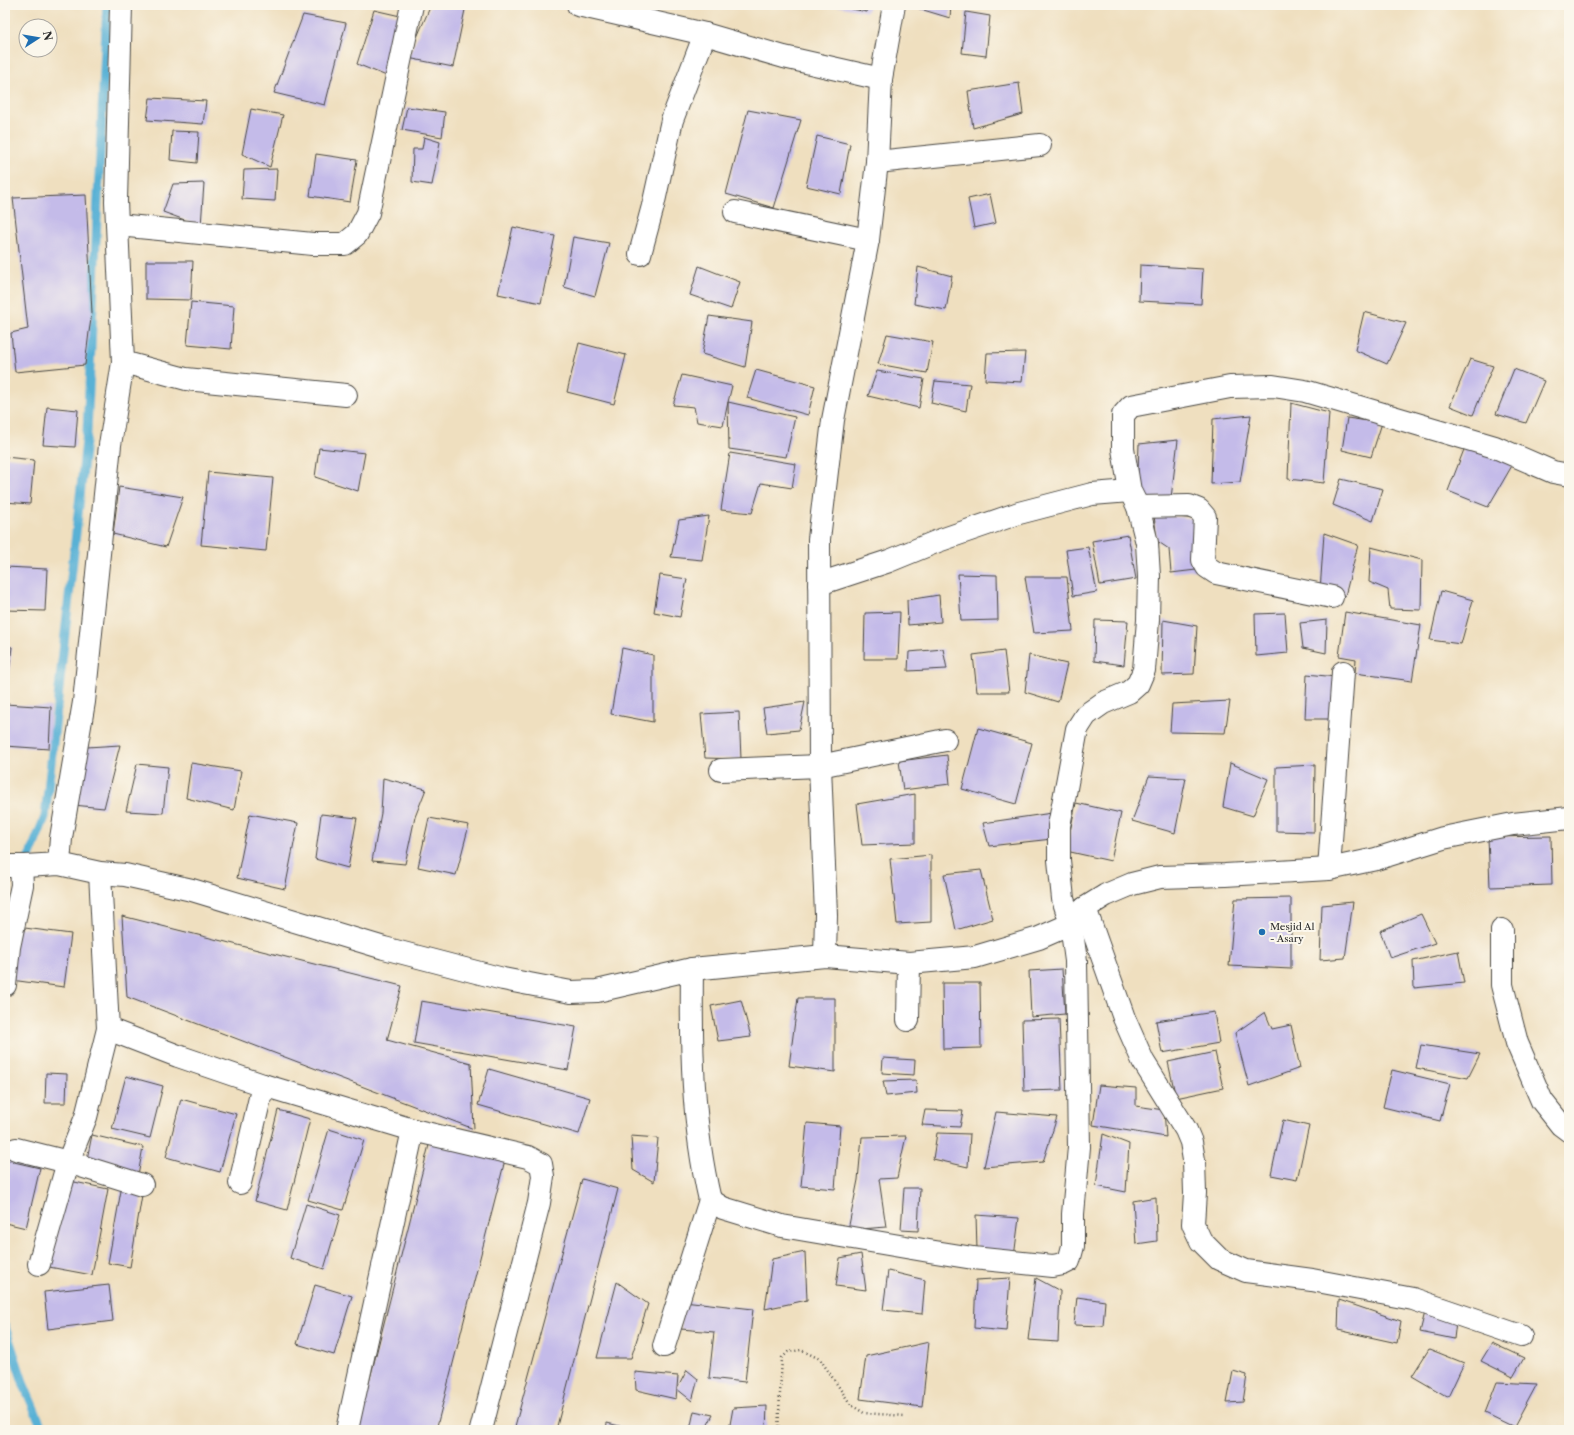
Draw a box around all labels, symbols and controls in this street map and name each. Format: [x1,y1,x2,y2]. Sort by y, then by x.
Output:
north arrow [18,18,58,58]
text: N [40,30,56,42]
place label: Mesjid Al - Asary [1270,920,1314,945]
marker: Mesjid Al - Asary [1257,927,1267,937]

